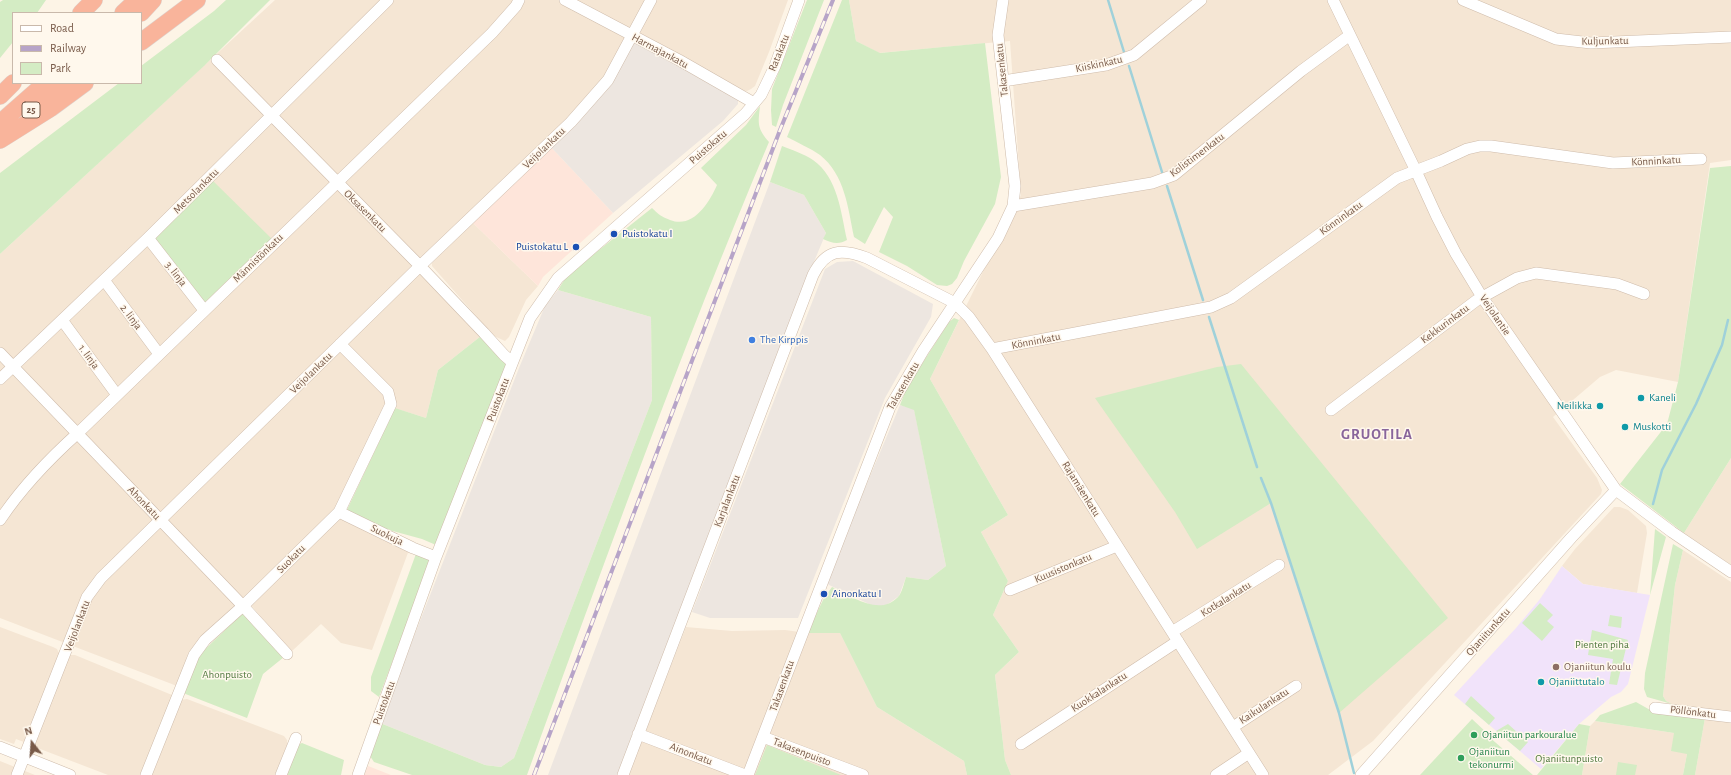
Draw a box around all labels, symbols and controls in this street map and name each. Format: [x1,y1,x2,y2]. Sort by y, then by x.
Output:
legend [12,12,142,84]
text: Road [50,22,74,34]
street label: Harmajankatu [629,31,691,71]
street label: Ratakatu [766,33,792,73]
street label: Kuljunkatu [1581,34,1629,48]
text: Railway [50,42,86,54]
street label: Takasenkatu [993,43,1011,97]
street label: Kiiskinkatu [1074,53,1124,75]
text: Park [50,62,71,74]
road number: 25 [22,102,40,118]
street label: Veijolankatu [520,124,568,172]
street label: Puistokatu [686,127,730,167]
street label: Kolistimenkatu [1167,130,1227,180]
street label: Könninkatu [1631,153,1681,169]
street label: Metsolankatu [171,166,221,216]
street label: Oksasenkatu [341,187,389,235]
street label: Könninkatu [1317,198,1365,238]
place label: Puistokatu I [622,227,672,241]
marker: Puistokatu I [609,229,619,239]
street label: Männistönkatu [230,231,286,285]
place label: Puistokatu L [516,240,568,254]
marker: Puistokatu L [571,242,581,252]
street label: 3. linja [162,259,190,289]
street label: Veijolantie [1477,292,1513,338]
street label: 2. linja [117,302,145,332]
street label: Kekkurinkatu [1418,302,1472,346]
street label: Könninkatu [1010,330,1062,352]
place label: The Kirppis [760,333,808,347]
marker: The Kirppis [747,335,757,345]
street label: 1. linja [76,342,102,372]
street label: Veijolankatu [287,349,335,397]
street label: Takasenkatu [884,360,922,412]
street label: Puistokatu [484,376,512,424]
place label: Kaneli [1649,391,1676,405]
marker: Kaneli [1636,393,1646,403]
place label: Neilikka [1557,399,1592,413]
marker: Neilikka [1595,401,1605,411]
place label: Muskotti [1633,420,1671,434]
marker: Muskotti [1620,422,1630,432]
district label: GRUOTILA [1341,425,1413,443]
street label: Rajamäenkatu [1059,459,1103,519]
street label: Karjalankatu [711,473,743,529]
street label: Ahonkatu [125,483,163,523]
street label: Suokuja [368,521,406,549]
street label: Suokatu [274,542,308,576]
street label: Kuusistonkatu [1032,550,1094,586]
street label: Kotkalankatu [1198,578,1254,620]
place label: Ainonkatu I [832,587,881,601]
marker: Ainonkatu I [819,589,829,599]
street label: Veijolankatu [61,598,93,654]
street label: Ojaniitunkatu [1463,605,1513,659]
park label: Pienten piha [1575,638,1629,652]
street label: Takasenkatu [767,659,797,713]
place label: Ojaniitun koulu [1564,660,1631,674]
marker: Ojaniitun koulu [1551,662,1561,672]
park label: Ahonpuisto [202,668,252,682]
street label: Kuokkalankatu [1069,669,1129,715]
place label: Ojaniittutalo [1549,675,1605,689]
marker: Ojaniittutalo [1536,677,1546,687]
street label: Puistokatu [370,679,398,727]
street label: Kaikulankatu [1237,685,1291,727]
street label: Pöllönkatu [1669,703,1717,721]
north arrow [12,723,52,763]
text: N [23,725,34,737]
place label: Ojaniitun parkouralue [1482,728,1576,742]
marker: Ojaniitun parkouralue [1469,730,1479,740]
street label: Takasenpuisto [771,735,833,769]
street label: Ainonkatu [668,740,714,768]
place label: Ojaniitun tekonurmi [1469,745,1514,771]
park label: Ojaniitunpuisto [1535,752,1603,766]
marker: Ojaniitun tekonurmi [1456,753,1466,763]

